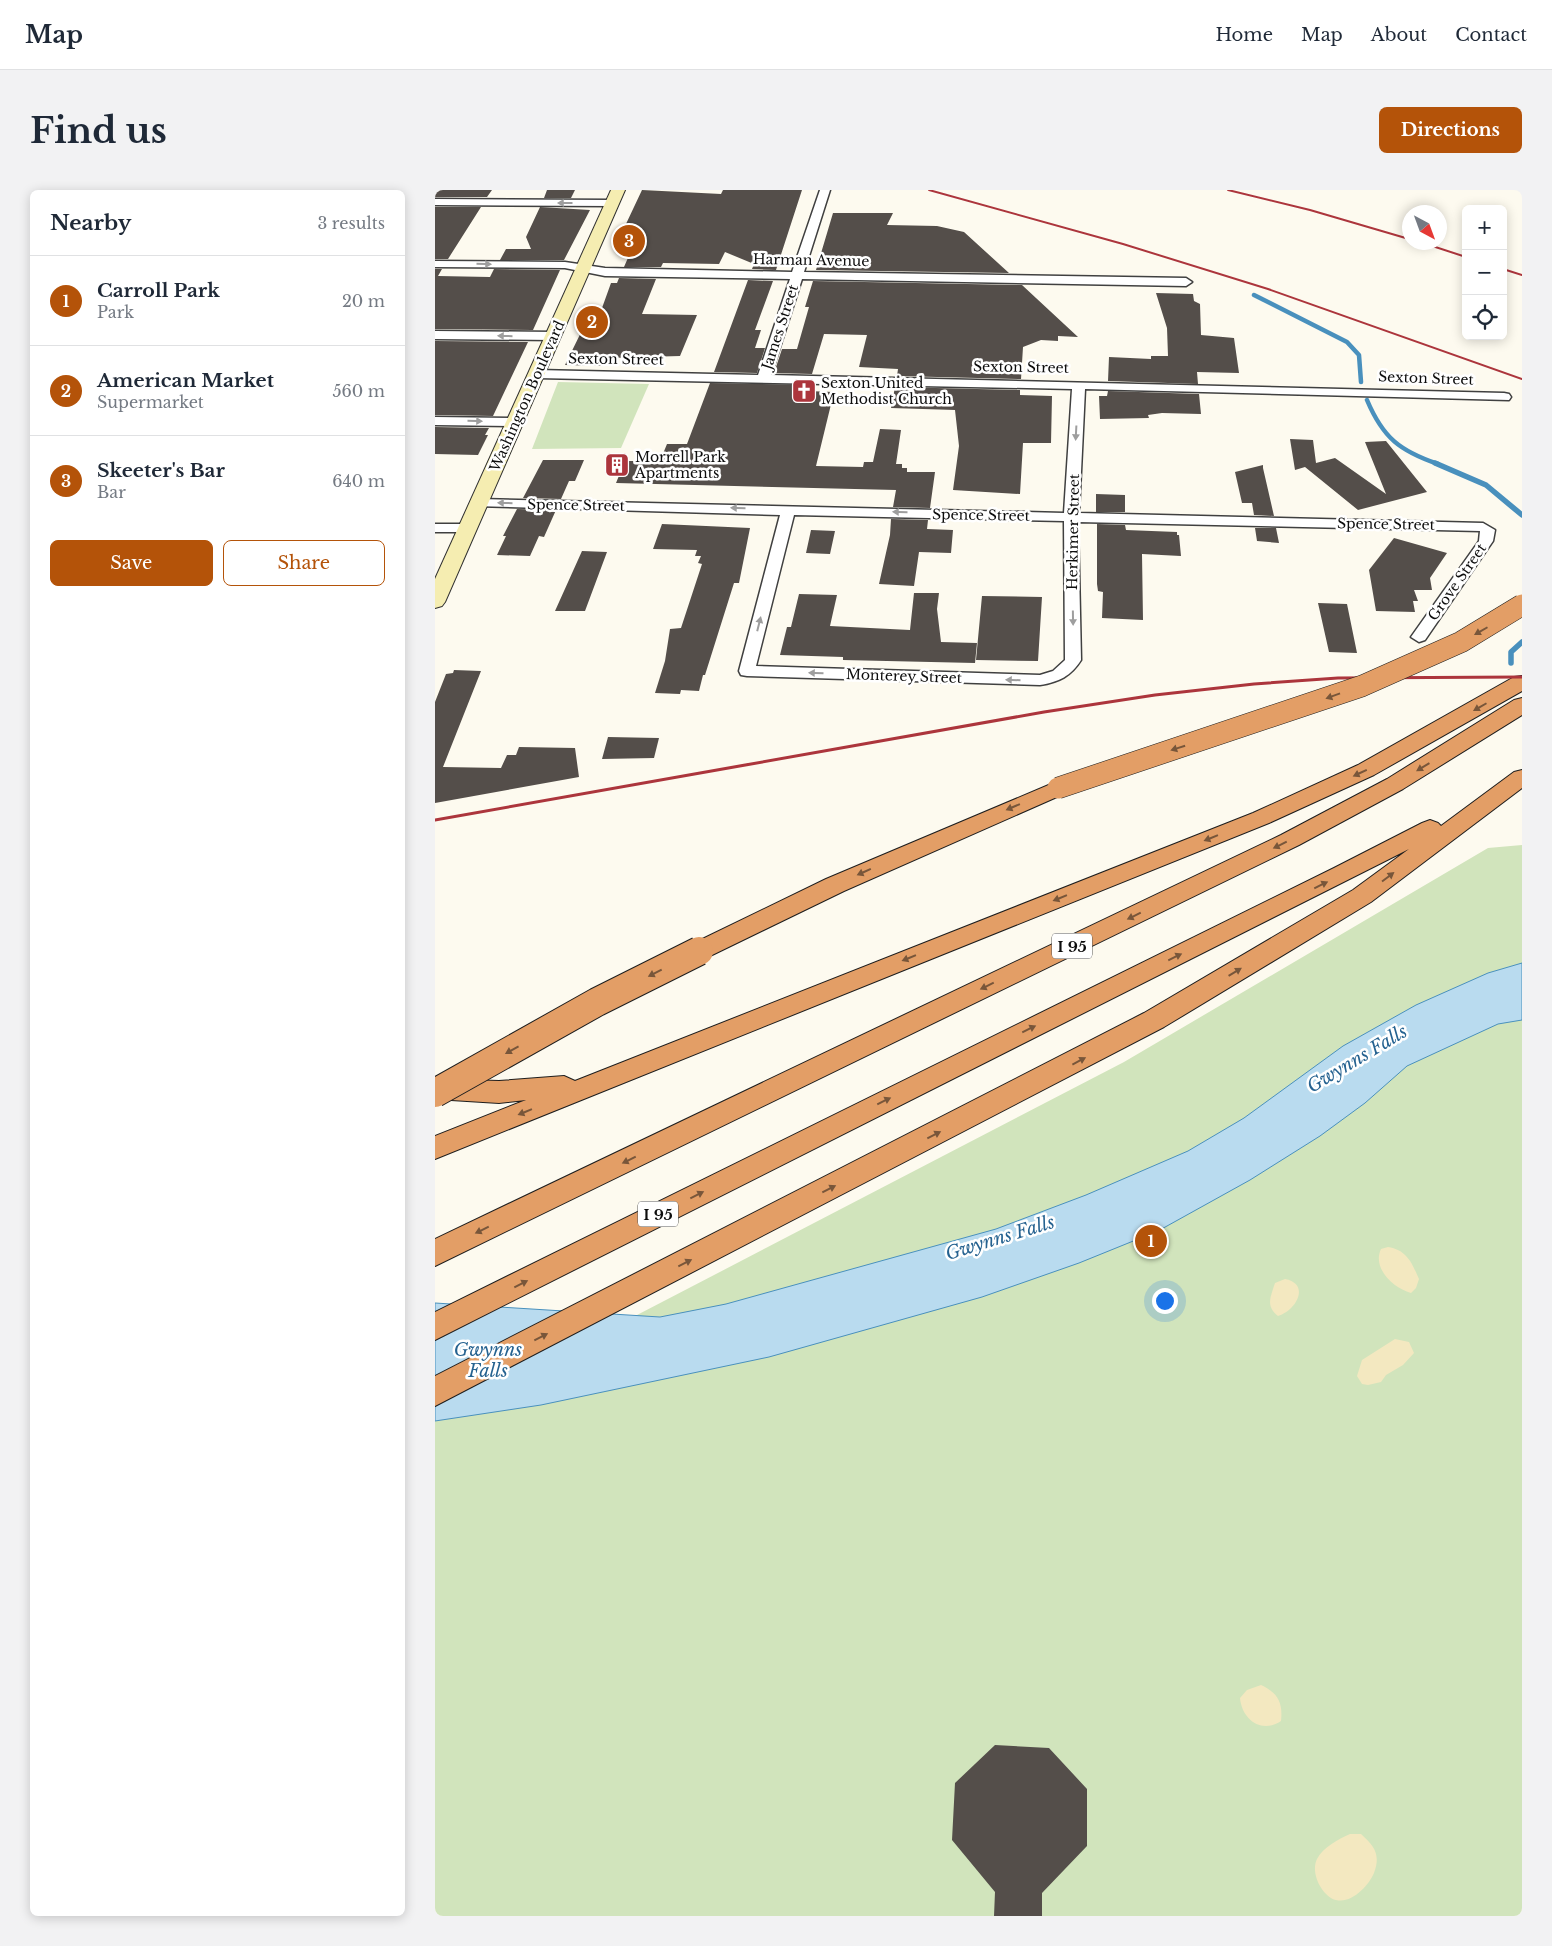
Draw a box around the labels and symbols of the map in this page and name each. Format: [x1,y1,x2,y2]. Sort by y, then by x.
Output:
one-way arrow [556,199,572,207]
north arrow [1402,205,1447,250]
pin: 3 [613,222,645,260]
street label: Harman Avenue [753,250,869,270]
one-way arrow [476,260,492,268]
street label: James Street [757,282,802,374]
pin: 2 [576,303,608,341]
street label: Washington Boulevard [485,317,569,475]
one-way arrow [497,332,513,340]
street label: Sexton Street [568,349,665,369]
street label: Sexton Street [973,357,1070,377]
street label: Sexton Street [1378,367,1475,389]
place label: Sexton United Methodist Church [821,374,952,408]
church icon: Sexton United Methodist Church [791,378,817,404]
one-way arrow [467,418,483,426]
one-way arrow [1072,426,1080,442]
place label: Morrell Park Apartments [634,448,726,482]
building icon: Morrell Park Apartments [604,452,630,478]
street label: Herkimer Street [1063,473,1083,590]
street label: Spence Street [527,495,626,515]
one-way arrow [497,499,513,507]
one-way arrow [729,504,745,512]
street label: Spence Street [932,505,1031,525]
one-way arrow [892,508,908,516]
street label: Spence Street [1337,514,1436,534]
street label: Grove Street [1424,539,1491,624]
one-way arrow [1069,610,1077,626]
one-way arrow [755,617,763,632]
one-way arrow [1474,626,1487,635]
street label: Monterey Street [846,665,963,687]
one-way arrow [808,669,824,677]
one-way arrow [1005,675,1021,683]
one-way arrow [1325,693,1340,700]
one-way arrow [1473,702,1487,711]
one-way arrow [1171,745,1186,752]
one-way arrow [1416,763,1429,772]
one-way arrow [1353,770,1367,778]
one-way arrow [1006,804,1020,812]
one-way arrow [1203,834,1218,842]
one-way arrow [1273,841,1287,849]
one-way arrow [857,868,871,876]
one-way arrow [1381,871,1394,882]
one-way arrow [1314,881,1328,889]
one-way arrow [1052,894,1067,902]
one-way arrow [1127,912,1141,920]
road number: I 95 [1052,934,1092,958]
one-way arrow [1168,953,1182,961]
one-way arrow [902,955,916,963]
one-way arrow [1228,967,1241,976]
one-way arrow [648,969,662,977]
one-way arrow [980,982,995,991]
water label: Gwynns Falls [1303,1020,1411,1098]
one-way arrow [1022,1025,1036,1033]
one-way arrow [505,1045,519,1054]
one-way arrow [1071,1057,1086,1065]
one-way arrow [876,1097,891,1105]
one-way arrow [518,1108,533,1116]
one-way arrow [927,1131,941,1139]
one-way arrow [622,1156,636,1164]
one-way arrow [823,1184,836,1193]
one-way arrow [690,1191,704,1199]
road number: I 95 [638,1202,678,1226]
water label: Gwynns Falls [943,1211,1057,1265]
pin: 1 [1135,1222,1167,1260]
one-way arrow [475,1226,490,1234]
one-way arrow [678,1259,692,1267]
one-way arrow [513,1280,528,1288]
your location [1152,1288,1178,1314]
one-way arrow [533,1333,548,1341]
water label: Gwynns Falls [454,1339,522,1382]

